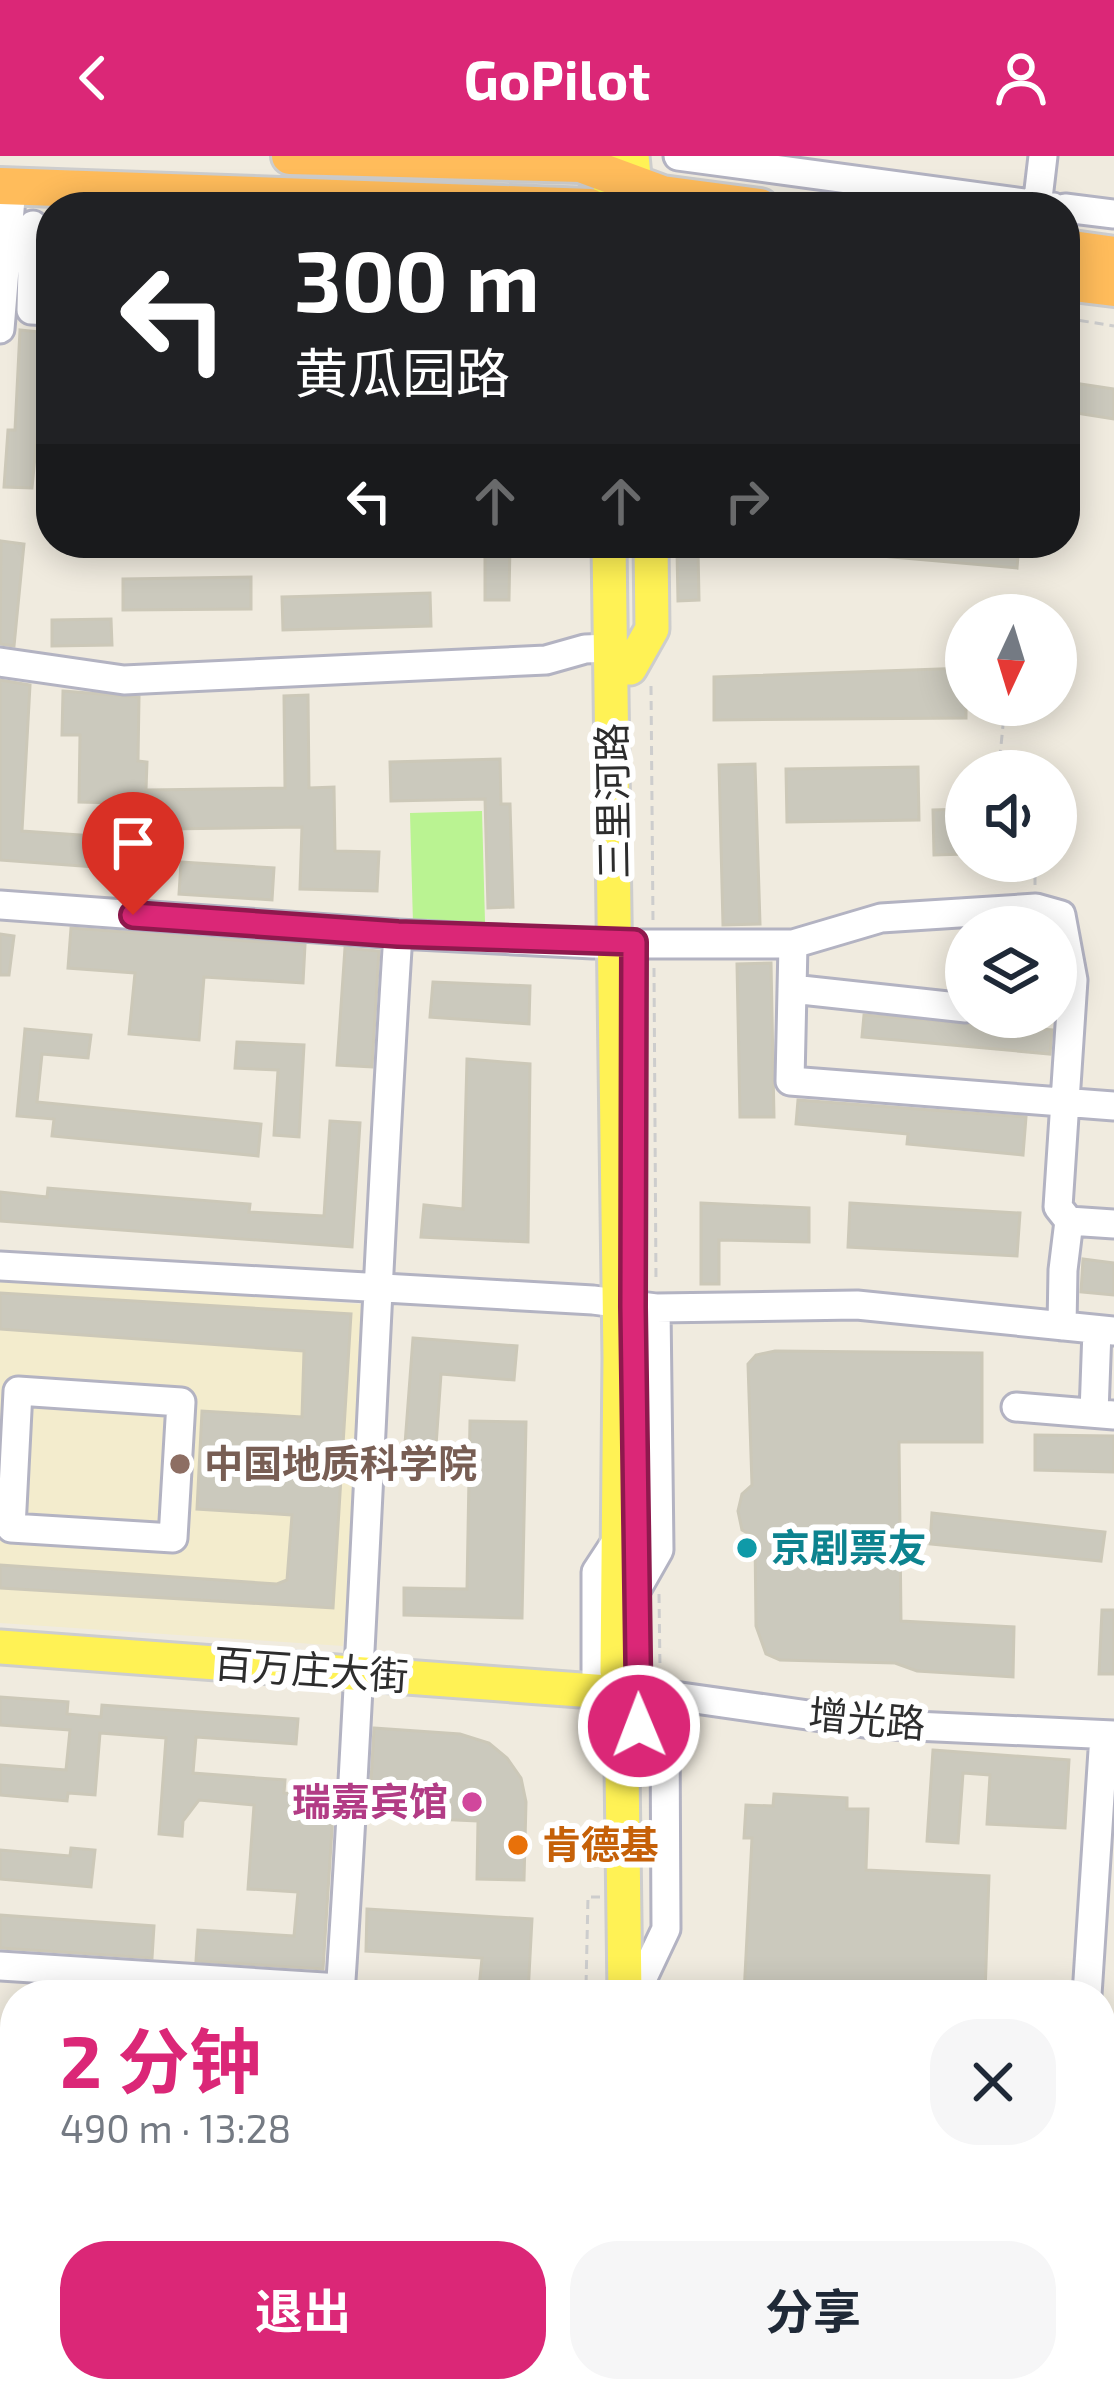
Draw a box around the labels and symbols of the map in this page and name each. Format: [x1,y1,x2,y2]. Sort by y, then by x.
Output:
north arrow [945,594,1077,726]
street label: 三里河路 [587,723,636,879]
pin [82,792,184,915]
place label: 中国地质科学院 [204,1439,477,1486]
marker: 中国地质科学院 [167,1451,193,1477]
place label: 京剧票友 [771,1523,927,1570]
marker: 京剧票友 [734,1535,760,1561]
street label: 百万庄大街 [212,1638,410,1699]
position arrow [576,1663,702,1789]
street label: 增光路 [807,1689,927,1746]
place label: 瑞嘉宾馆 [292,1777,448,1824]
marker: 瑞嘉宾馆 [459,1789,485,1815]
place label: 肯德基 [542,1820,659,1867]
marker: 肯德基 [505,1832,531,1858]

